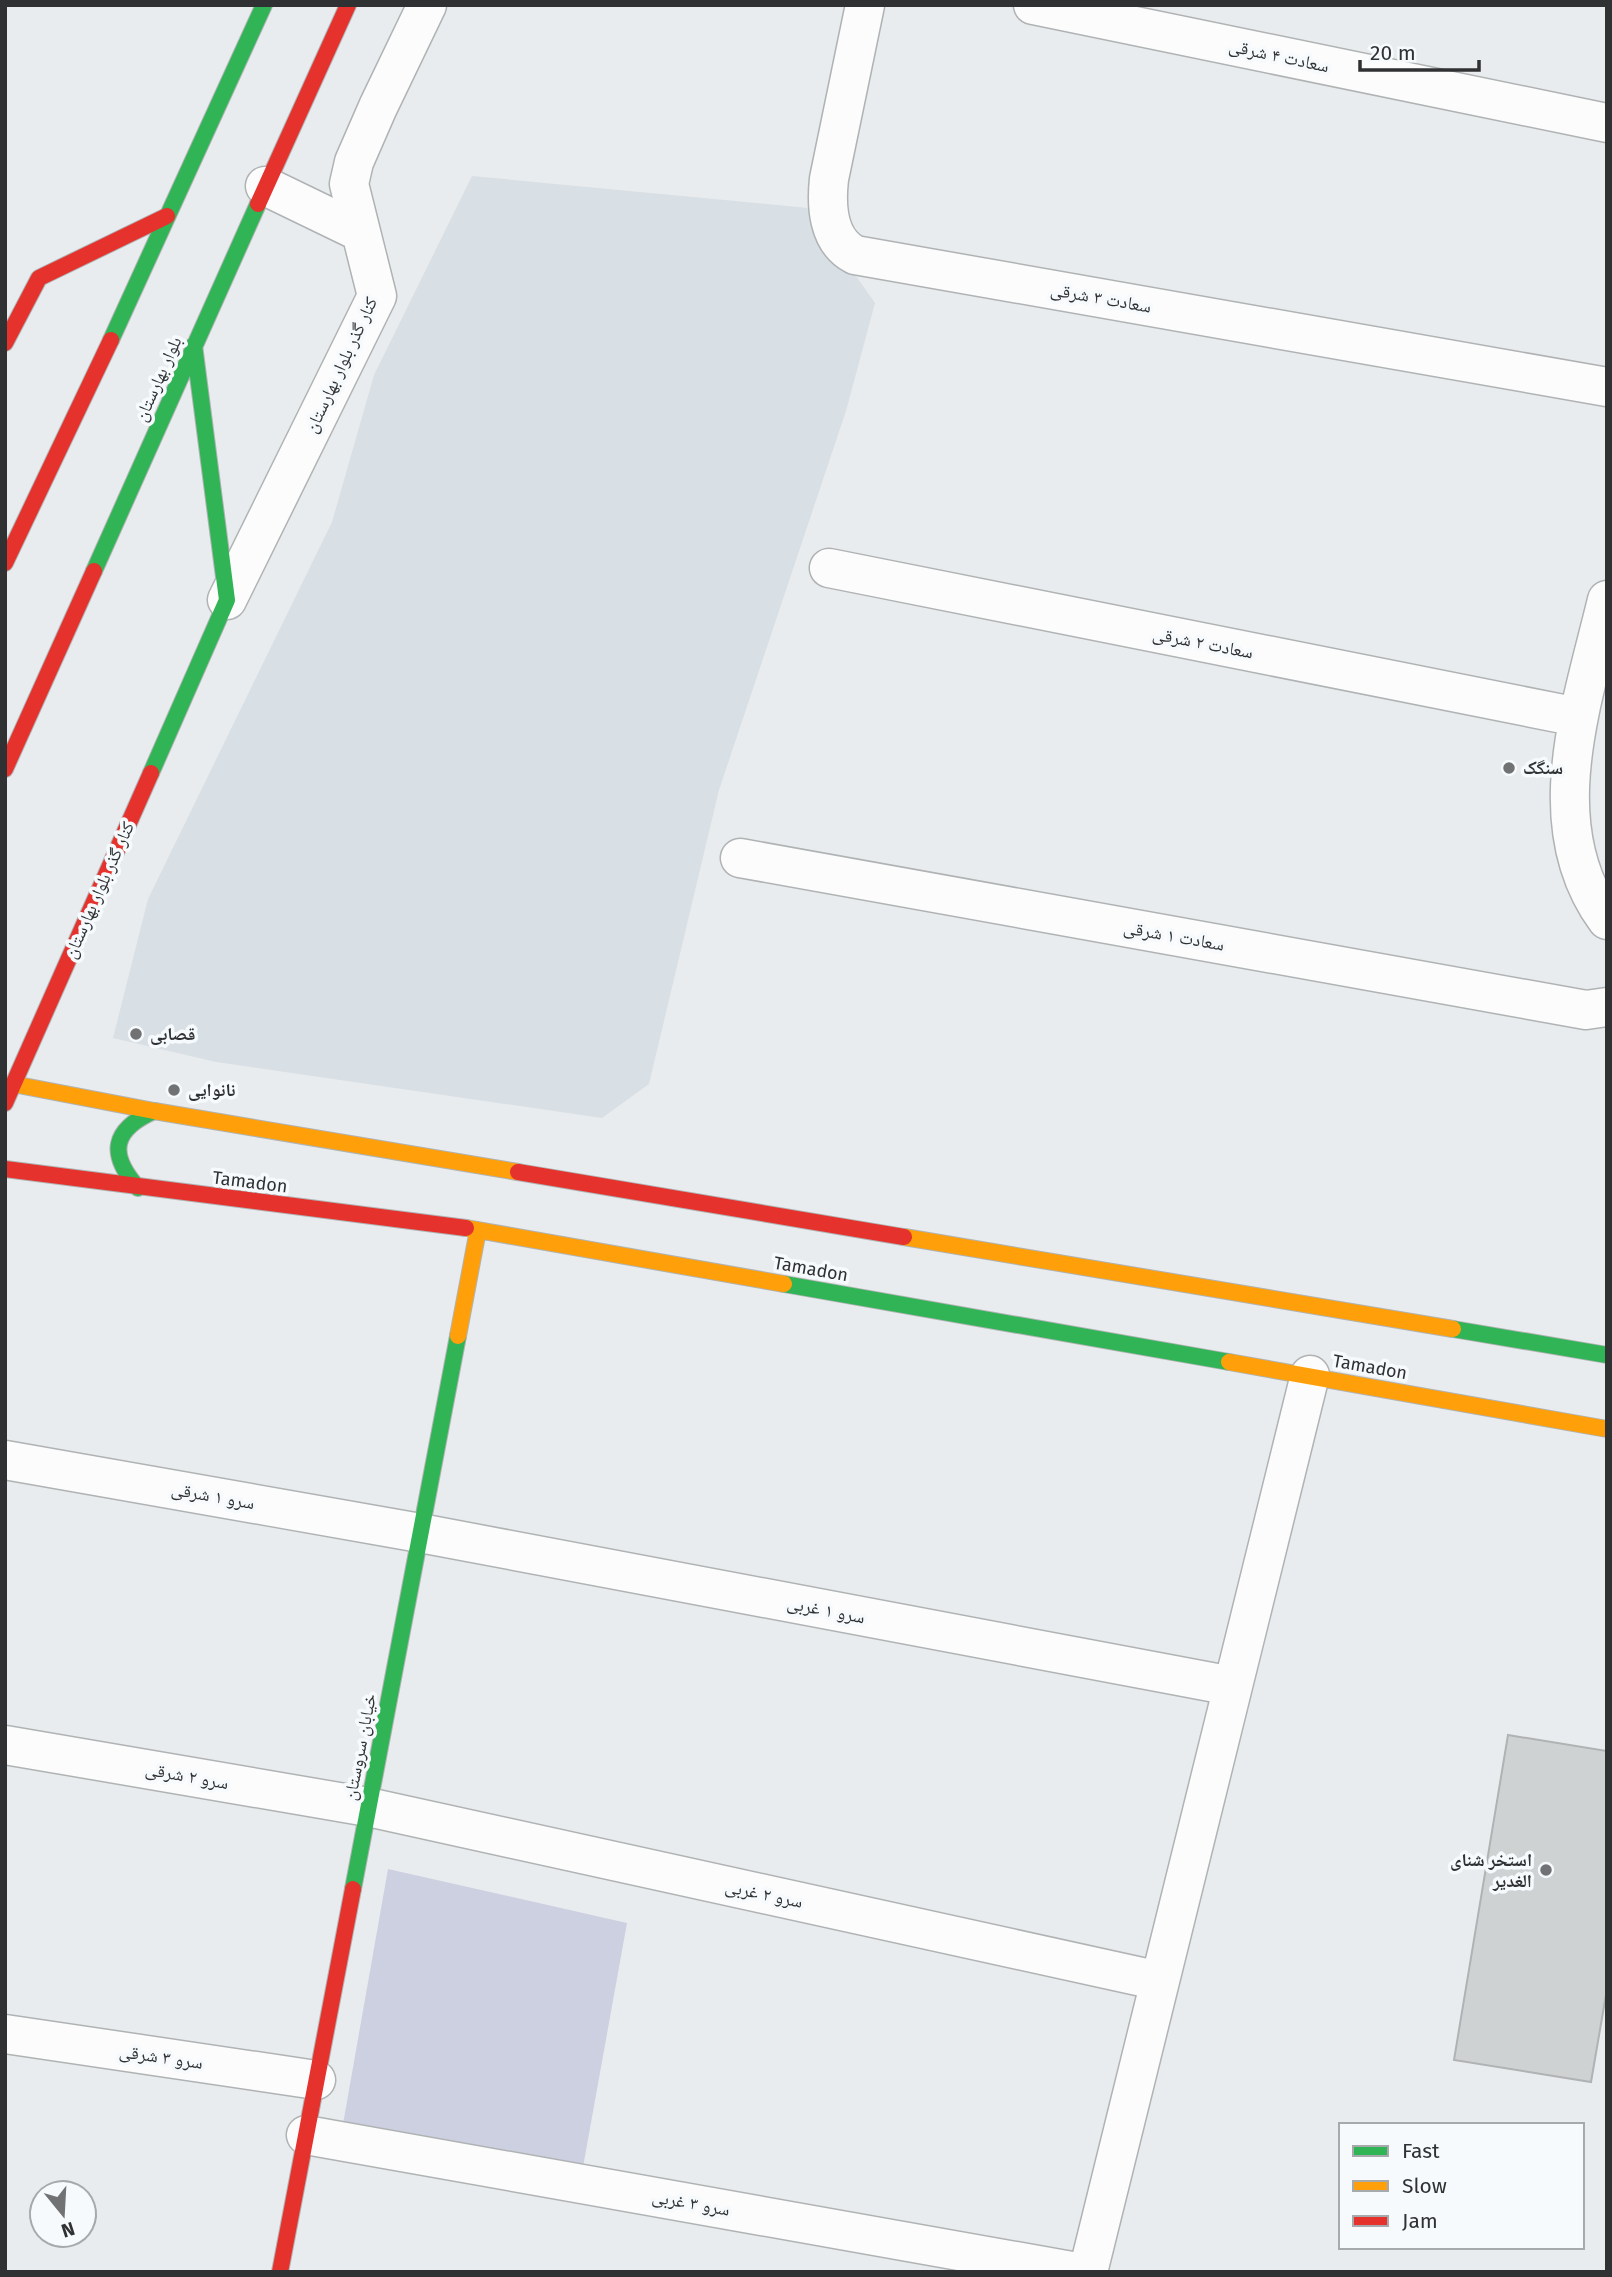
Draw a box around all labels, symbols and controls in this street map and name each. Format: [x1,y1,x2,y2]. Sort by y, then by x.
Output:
scale bar [1360,28,1479,72]
street label: سعادت ۴ شرقی [1227,35,1331,77]
text: 20 m [1370,40,1416,66]
street label: سعادت ۳ شرقی [1049,278,1153,318]
street label: کنار گذر بلوار بهارستان [300,293,382,436]
street label: بلوار بهارستان [130,333,186,425]
street label: سعادت ۲ شرقی [1151,622,1255,664]
place label: سنگک [1523,757,1563,779]
marker: سنگک [1501,760,1517,776]
street label: کنار گذر بلوار بهارستان [59,818,139,962]
street label: سعادت ۱ شرقی [1122,916,1226,956]
place label: قصابی [150,1023,195,1045]
marker: قصابی [128,1026,144,1042]
place label: نانوایی [188,1079,236,1101]
marker: نانوایی [166,1082,182,1098]
street label: Tamadon [211,1166,289,1198]
street label: Tamadon [772,1252,850,1286]
street label: Tamadon [1331,1350,1409,1384]
street label: سرو ۱ شرقی [170,1478,256,1514]
street label: سرو ۱ غربی [785,1592,867,1628]
street label: خیابان سروستان [339,1692,381,1802]
street label: سرو ۲ شرقی [144,1758,230,1794]
place label: استخر شنای الغدیر [1450,1849,1532,1892]
marker: استخر شنای الغدیر [1538,1862,1554,1878]
street label: سرو ۲ غربی [723,1875,805,1913]
street label: سرو ۳ شرقی [118,2040,204,2074]
legend [1339,2123,1584,2249]
text: Fast [1402,2138,1440,2164]
text: Slow [1402,2173,1447,2199]
north arrow [28,2179,98,2249]
street label: سرو ۳ غربی [650,2185,732,2221]
text: Jam [1402,2208,1438,2234]
text: N [59,2217,78,2243]

